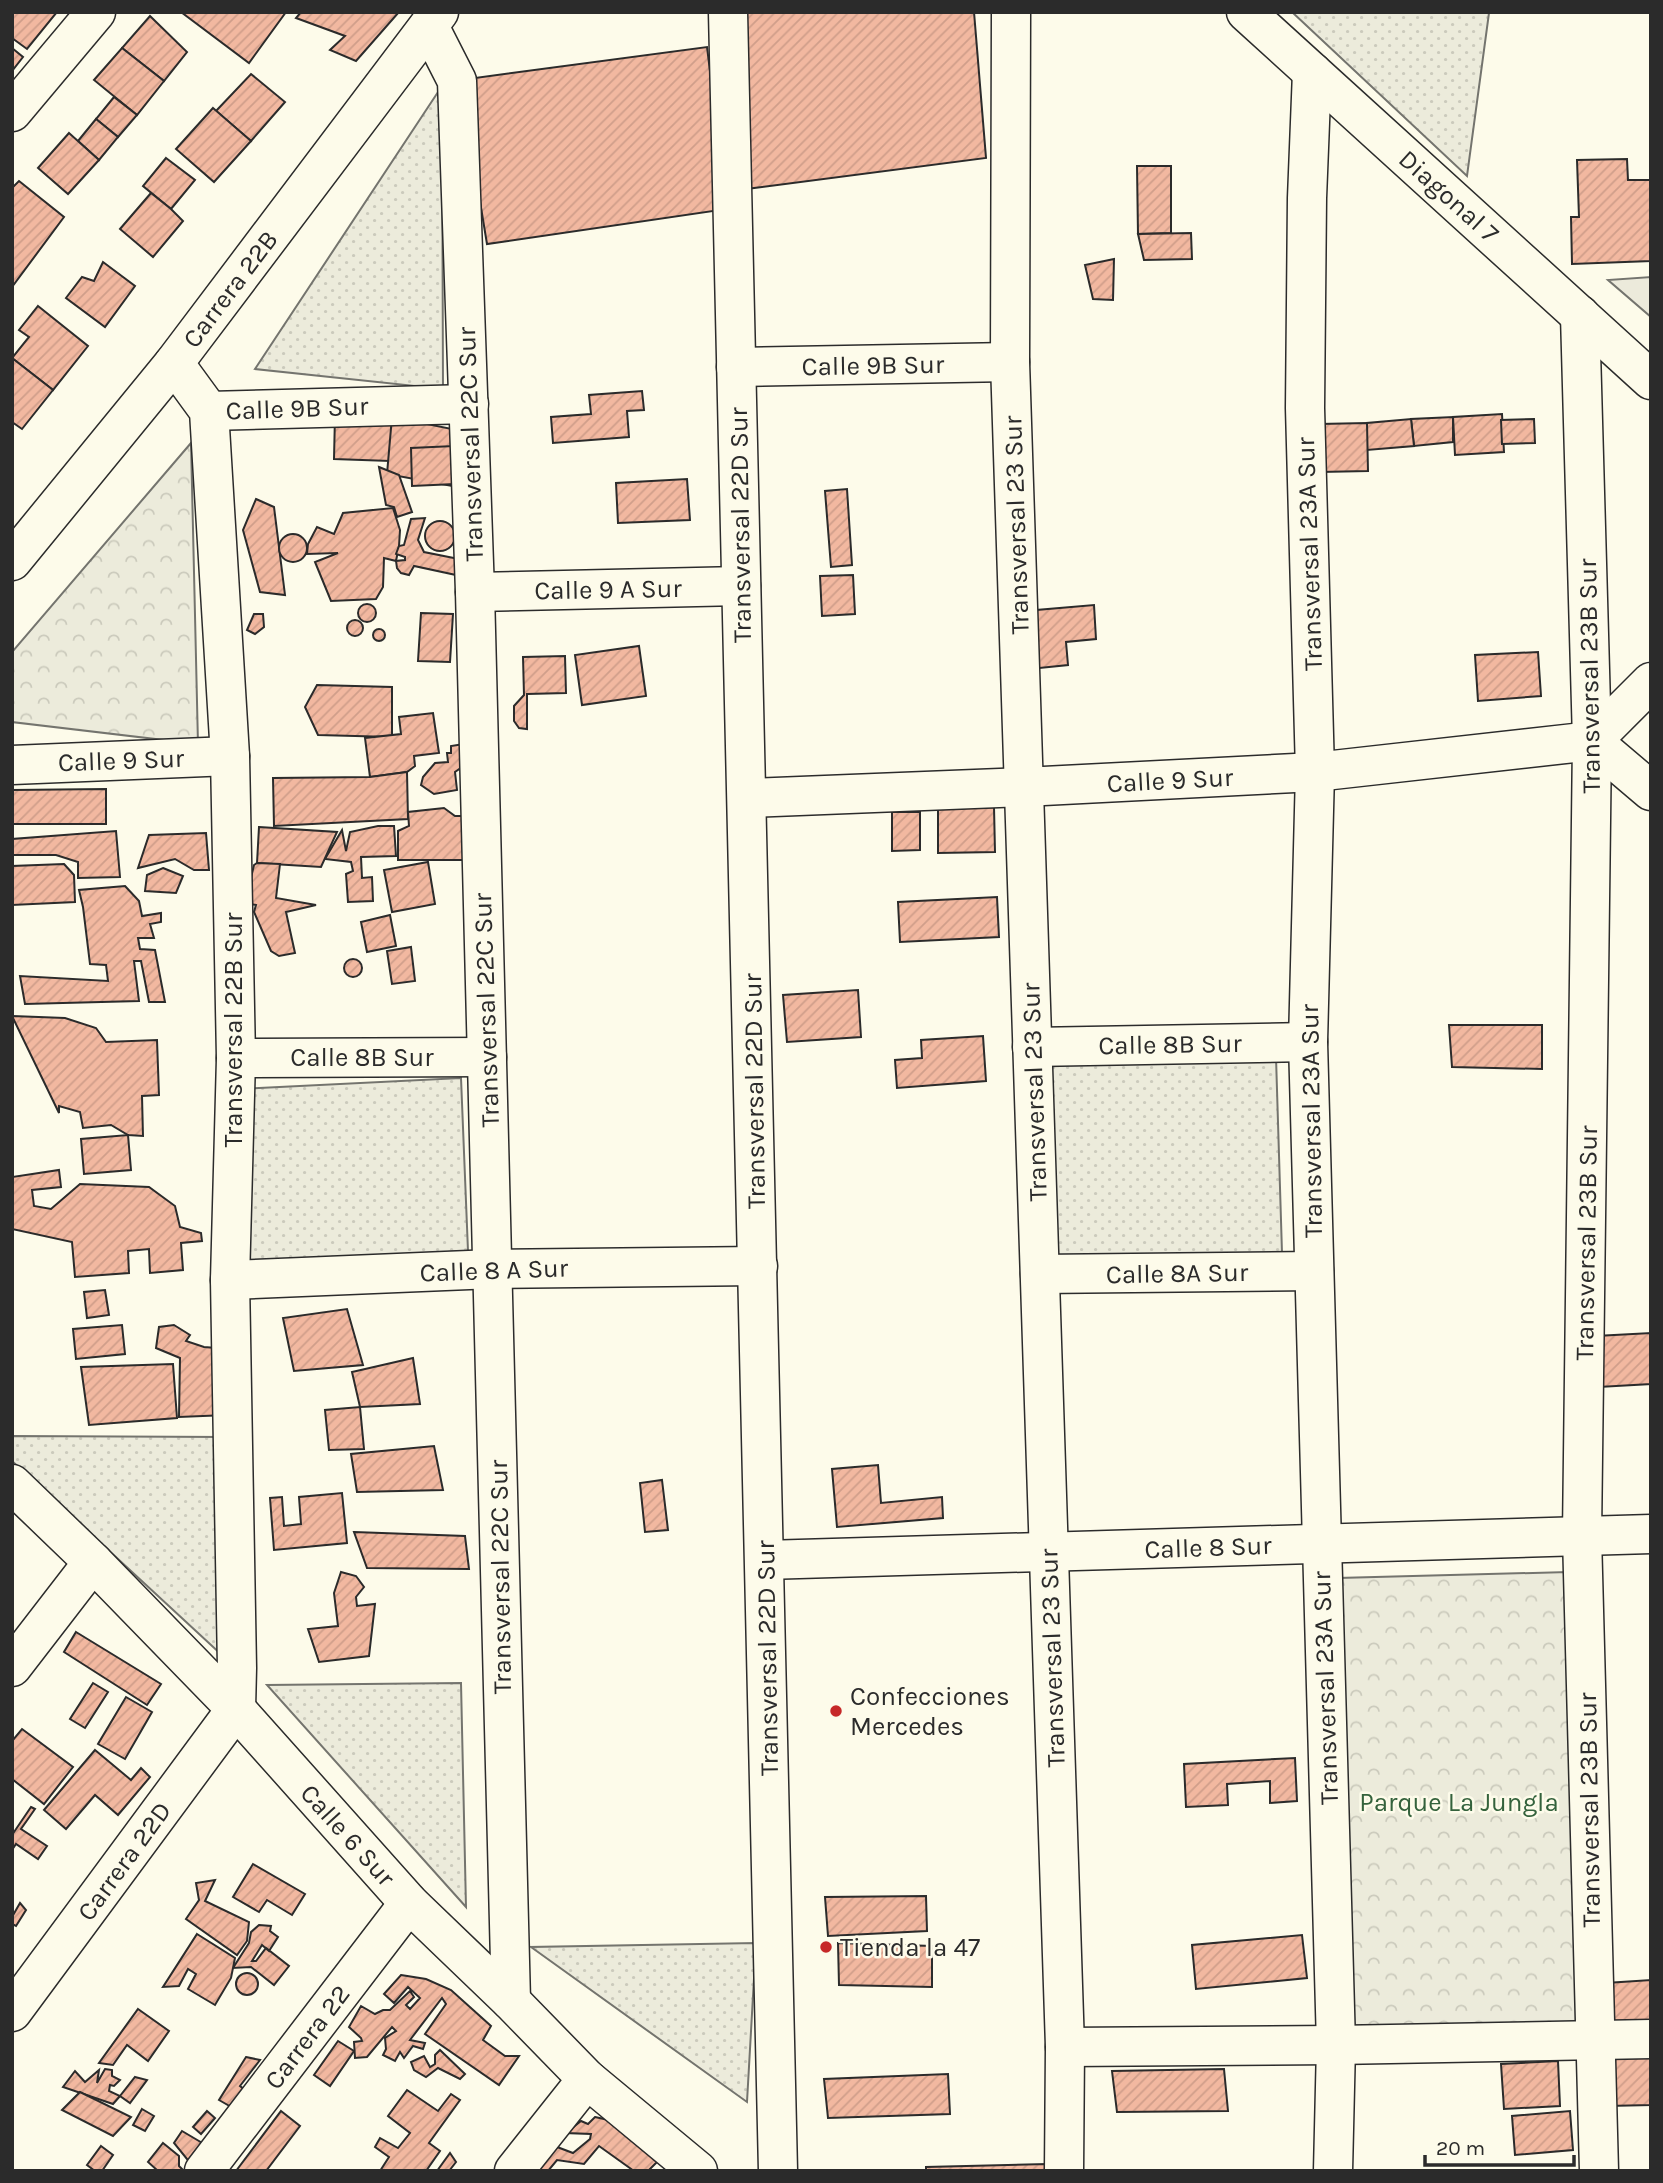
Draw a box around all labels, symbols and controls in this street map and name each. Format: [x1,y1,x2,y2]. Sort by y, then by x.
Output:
street label: Diagonal 7 [1392,143,1505,249]
street label: Carrera 22B [176,225,284,354]
street label: Transversal 22C Sur [451,326,490,562]
street label: Calle 9B Sur [801,349,945,382]
street label: Calle 9B Sur [225,390,369,426]
street label: Transversal 22D Sur [723,406,758,643]
street label: Transversal 23 Sur [997,414,1036,635]
street label: Transversal 23A Sur [1290,436,1329,671]
street label: Transversal 23B Sur [1572,558,1607,794]
street label: Calle 9 A Sur [534,573,683,606]
street label: Calle 9 Sur [57,743,185,778]
street label: Calle 9 Sur [1106,762,1235,799]
street label: Transversal 22C Sur [467,892,506,1128]
street label: Transversal 22B Sur [218,912,249,1147]
street label: Transversal 22D Sur [737,972,772,1209]
street label: Transversal 23 Sur [1015,981,1054,1202]
street label: Transversal 23A Sur [1294,1003,1329,1238]
street label: Calle 8B Sur [1098,1028,1243,1061]
street label: Calle 8B Sur [290,1042,434,1073]
street label: Transversal 23B Sur [1569,1125,1604,1361]
street label: Calle 8 A Sur [419,1252,569,1289]
street label: Calle 8A Sur [1106,1257,1249,1290]
street label: Transversal 22C Sur [483,1459,518,1695]
street label: Calle 8 Sur [1144,1530,1273,1565]
street label: Transversal 22D Sur [750,1539,785,1776]
street label: Transversal 23 Sur [1033,1547,1072,1768]
street label: Transversal 23A Sur [1306,1570,1345,1805]
place label: Confecciones Mercedes [850,1681,1010,1742]
street label: Transversal 23B Sur [1572,1692,1607,1928]
marker: Confecciones Mercedes [828,1703,844,1719]
street label: Calle 6 Sur [294,1778,402,1893]
park label: Parque La Jungla [1359,1787,1559,1818]
street label: Carrera 22D [71,1796,178,1927]
place label: Tienda la 47 [840,1932,980,1963]
marker: Tienda la 47 [818,1939,834,1955]
street label: Carrera 22 [258,1979,357,2096]
scale bar [1425,2124,1574,2168]
text: 20 m [1436,2136,1485,2160]

